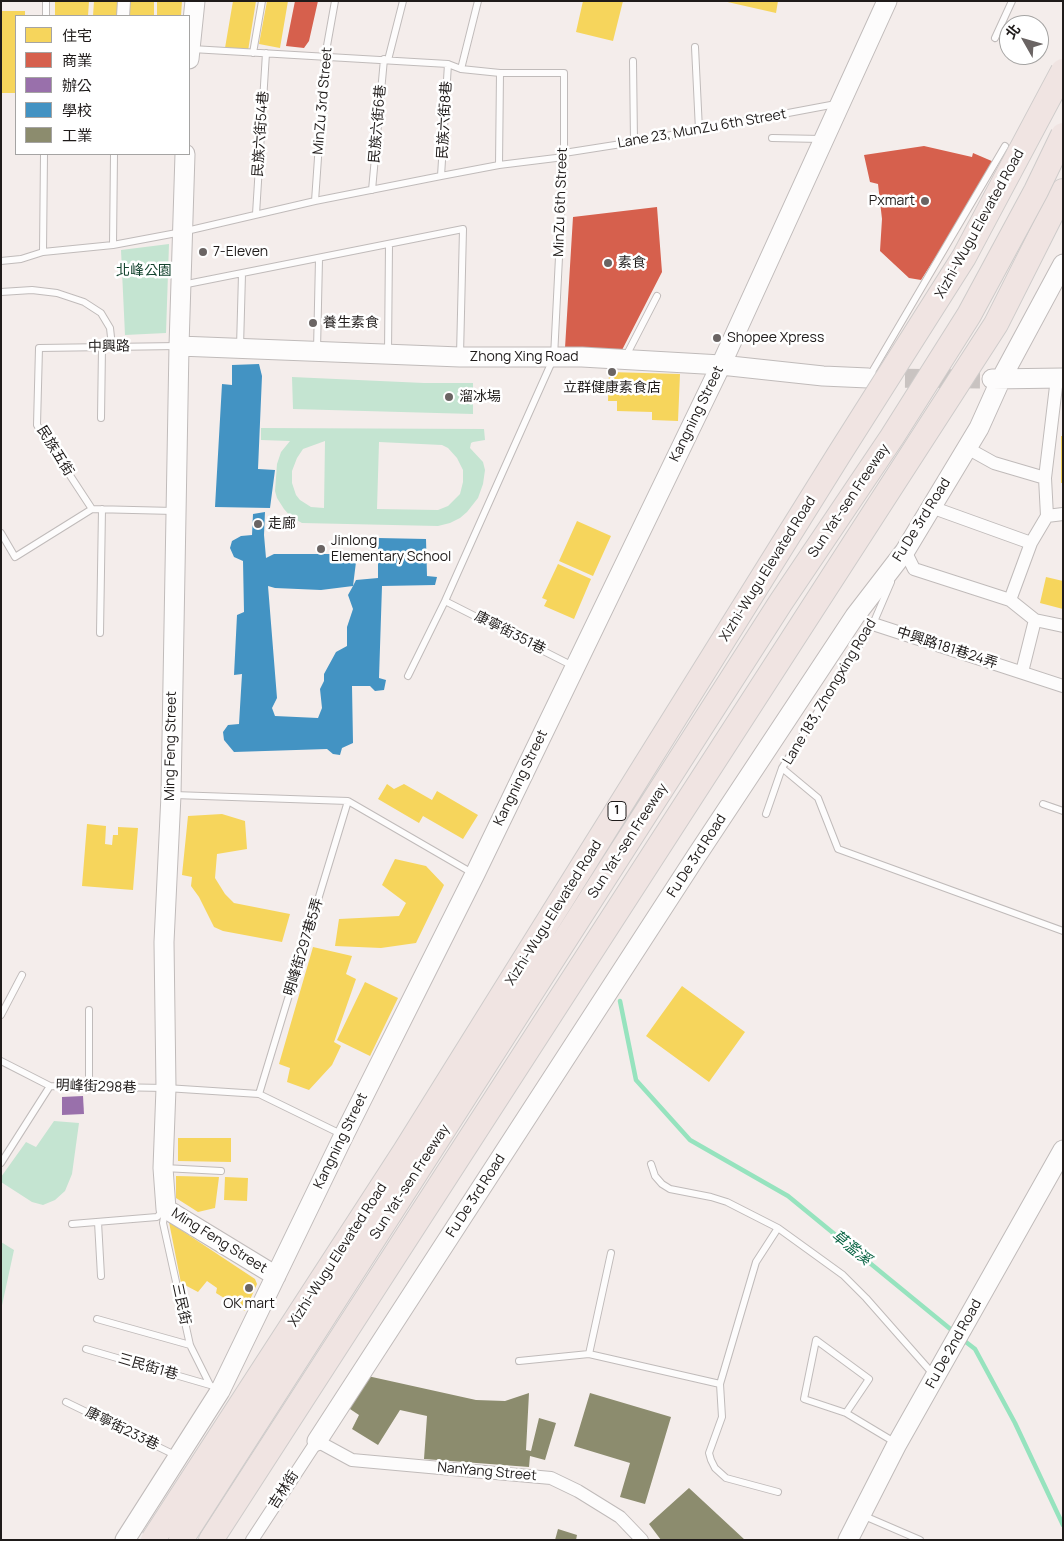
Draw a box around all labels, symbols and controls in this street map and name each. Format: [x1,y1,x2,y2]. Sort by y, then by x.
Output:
legend [15,15,190,155]
north arrow [999,15,1049,65]
text: 北 [1001,20,1024,42]
text: 住宅 [62,25,92,46]
street label: MinZu 3rd Street [310,47,336,155]
text: 商業 [62,50,92,71]
text: 辦公 [62,75,92,96]
street label: 民族六街8巷 [435,81,455,159]
street label: 民族六街6巷 [366,84,390,164]
street label: 民族六街54巷 [250,90,272,178]
text: 學校 [62,100,92,121]
street label: Lane 23, MunZu 6th Street [616,106,788,152]
text: 工業 [62,125,92,146]
street label: MinZu 6th Street [551,147,571,257]
street label: Xizhi-Wugu Elevated Road [932,147,1028,301]
place label: Pxmart [869,193,915,209]
marker: Pxmart [919,195,931,207]
place label: 7-Eleven [213,244,268,260]
marker: 7-Eleven [197,246,209,258]
place label: 素食 [618,255,646,271]
marker: 素食 [602,257,614,269]
park label: 北峰公園 [116,263,172,279]
place label: 養生素食 [323,315,379,331]
marker: 養生素食 [307,317,319,329]
place label: Shopee Xpress [727,330,824,346]
marker: Shopee Xpress [711,332,723,344]
street label: 中興路 [88,338,130,356]
street label: Zhong Xing Road [470,349,578,365]
street label: Kangning Street [666,363,728,465]
marker: 立群健康素食店 [606,366,618,378]
place label: 立群健康素食店 [563,380,661,396]
place label: 溜冰場 [459,389,501,405]
marker: 溜冰場 [443,391,455,403]
street label: 民族五街 [33,423,77,479]
street label: Sun Yat-sen Freeway [805,441,893,561]
street label: Fu De 3rd Road [890,475,954,565]
street label: Xizhi-Wugu Elevated Road [716,493,820,645]
place label: 走廊 [268,516,296,532]
marker: 走廊 [252,518,264,530]
place label: Jinlong Elementary School [331,533,451,566]
marker: Jinlong Elementary School [315,543,327,555]
street label: 康寧街351巷 [472,608,548,658]
street label: Lane 183, Zhongxing Road [780,616,880,768]
street label: 中興路181巷24弄 [894,624,1000,672]
street label: Ming Feng Street [162,691,180,801]
street label: Kangning Street [490,727,552,829]
street label: Sun Yat-sen Freeway [585,780,671,902]
road number: 1 [608,801,626,820]
street label: Fu De 3rd Road [664,811,730,901]
street label: Xizhi-Wugu Elevated Road [502,837,606,989]
street label: 明峰街297巷5弄 [281,896,327,998]
street label: 明峰街298巷 [55,1077,137,1097]
street label: Kangning Street [310,1090,372,1192]
street label: Sun Yat-sen Freeway [367,1121,453,1243]
street label: Fu De 3rd Road [443,1151,509,1241]
street label: Xizhi-Wugu Elevated Road [285,1180,391,1330]
street label: Ming Feng Street [168,1205,270,1277]
water label: 草濫溪 [828,1227,874,1269]
street label: 三民街 [168,1282,194,1326]
marker: OK mart [243,1282,255,1294]
place label: OK mart [223,1296,275,1312]
street label: Fu De 2nd Road [923,1297,985,1391]
street label: 三民街1巷 [116,1350,180,1384]
street label: 康寧街233巷 [83,1404,161,1454]
street label: NanYang Street [437,1459,537,1485]
street label: 吉林街 [266,1468,302,1512]

